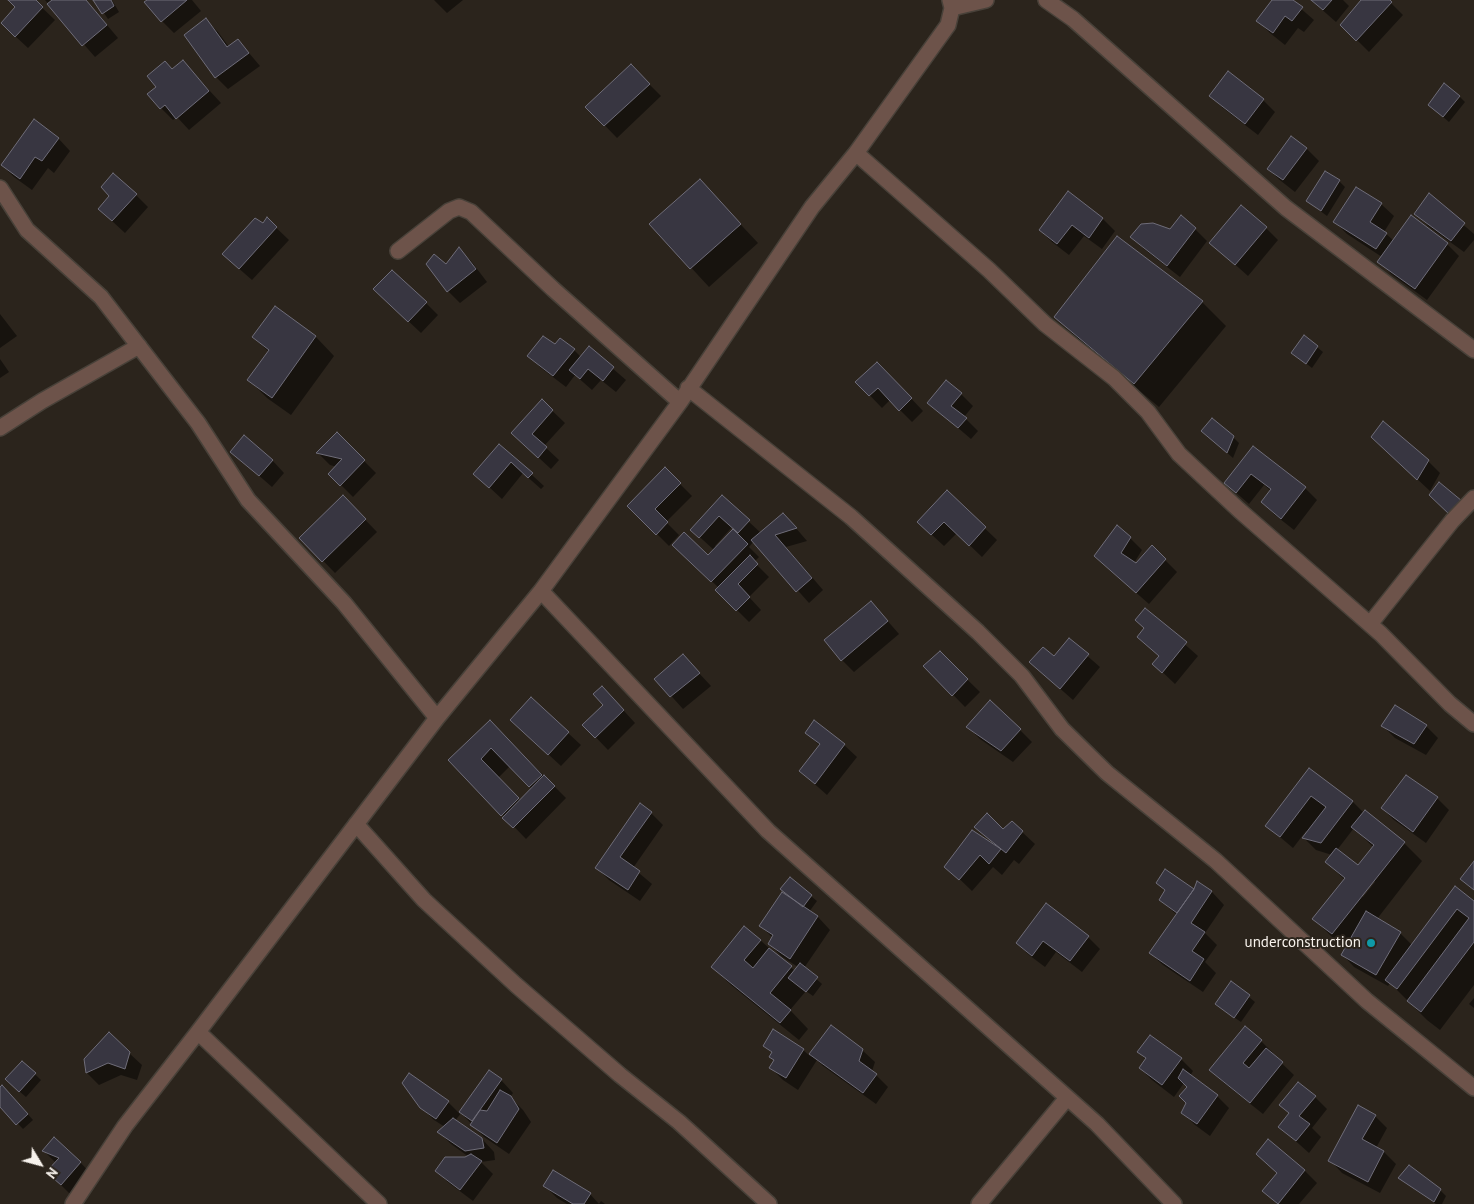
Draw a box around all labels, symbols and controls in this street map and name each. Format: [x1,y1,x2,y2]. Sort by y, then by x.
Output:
place label: underconstruction [1245,934,1361,952]
marker: underconstruction [1365,937,1377,949]
north arrow [15,1139,65,1189]
text: N [42,1164,62,1182]

